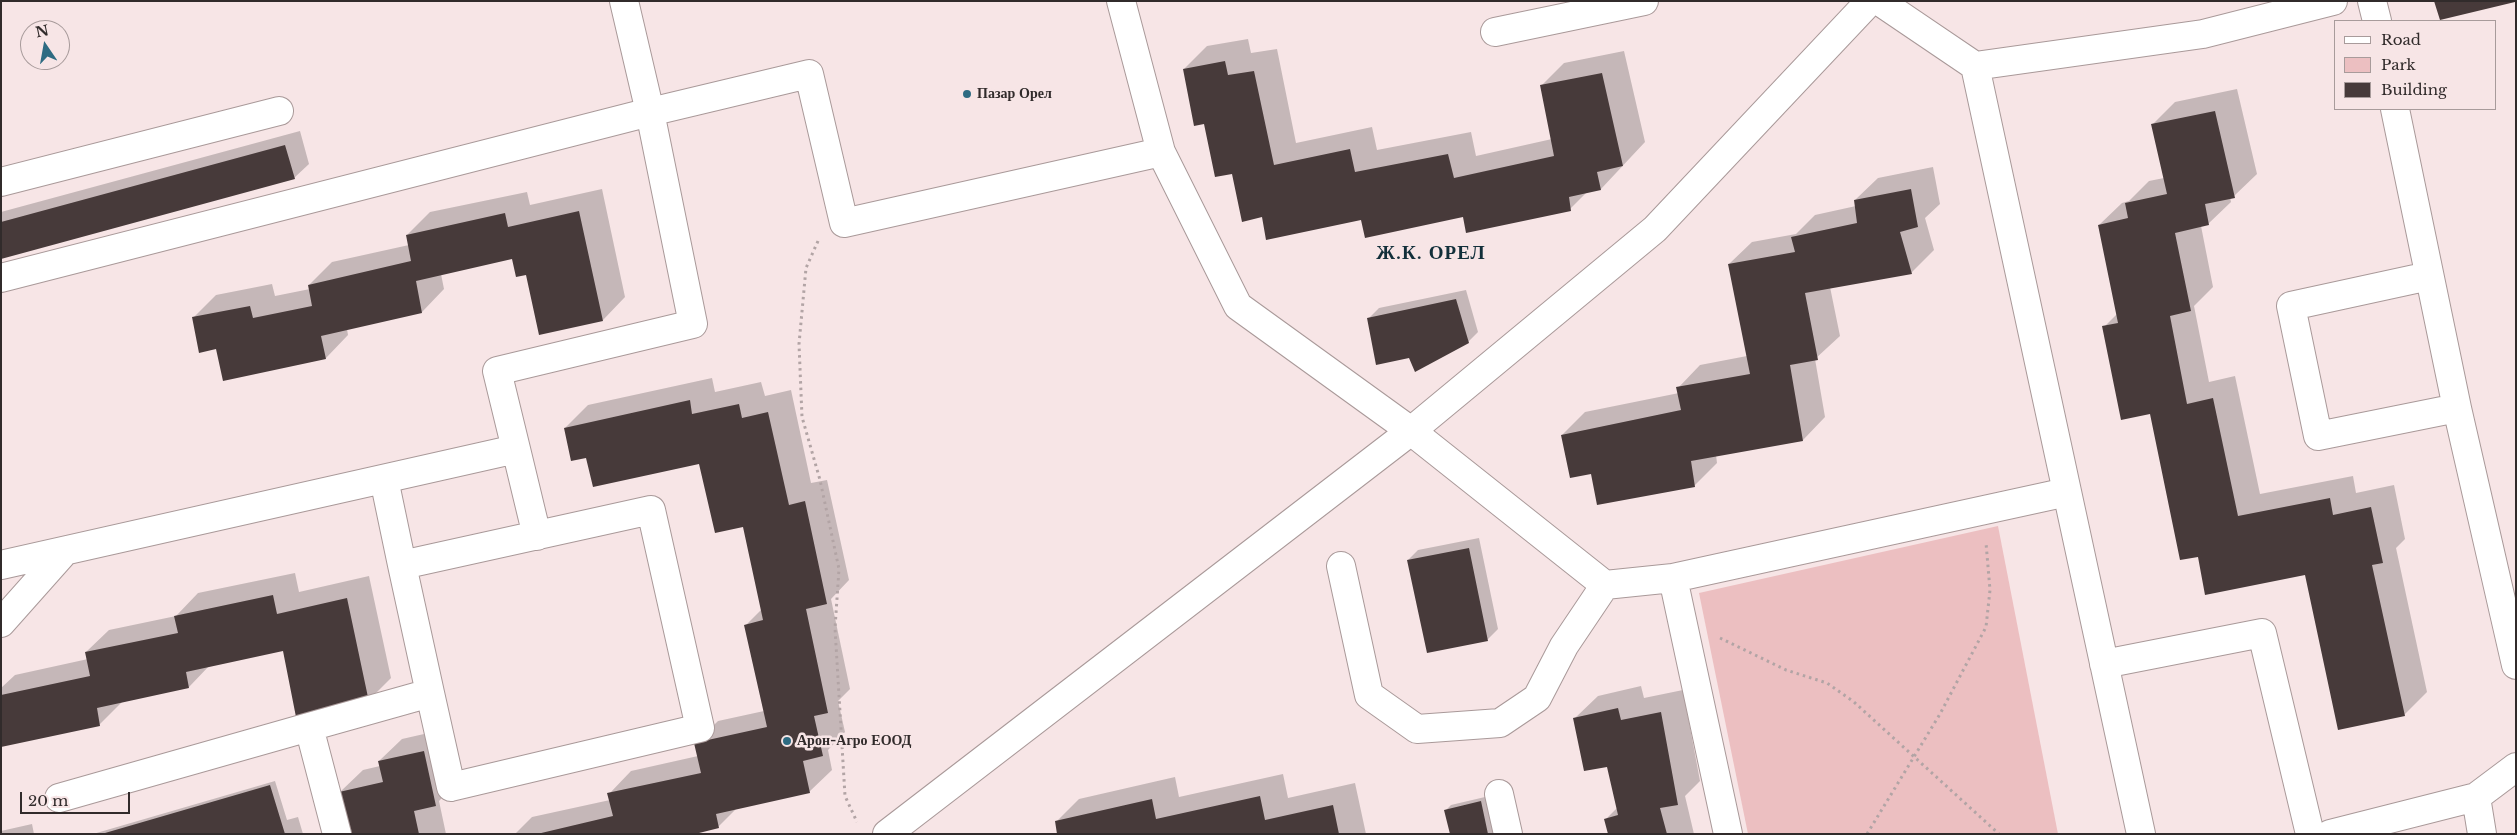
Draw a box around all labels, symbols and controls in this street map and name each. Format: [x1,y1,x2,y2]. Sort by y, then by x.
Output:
north arrow [20,20,70,70]
legend [2334,20,2497,110]
text: N [34,21,50,41]
text: Road [2381,30,2421,49]
text: Park [2381,55,2416,74]
text: Building [2381,80,2447,99]
place label: Пазар Орел [977,86,1052,102]
marker: Пазар Орел [961,88,973,100]
district label: Ж.К. ОРЕЛ [1375,243,1487,265]
place label: Арон-Агро ЕООД [797,733,911,749]
marker: Арон-Агро ЕООД [781,735,793,747]
scale bar [22,782,132,814]
text: 20 m [28,791,68,810]

